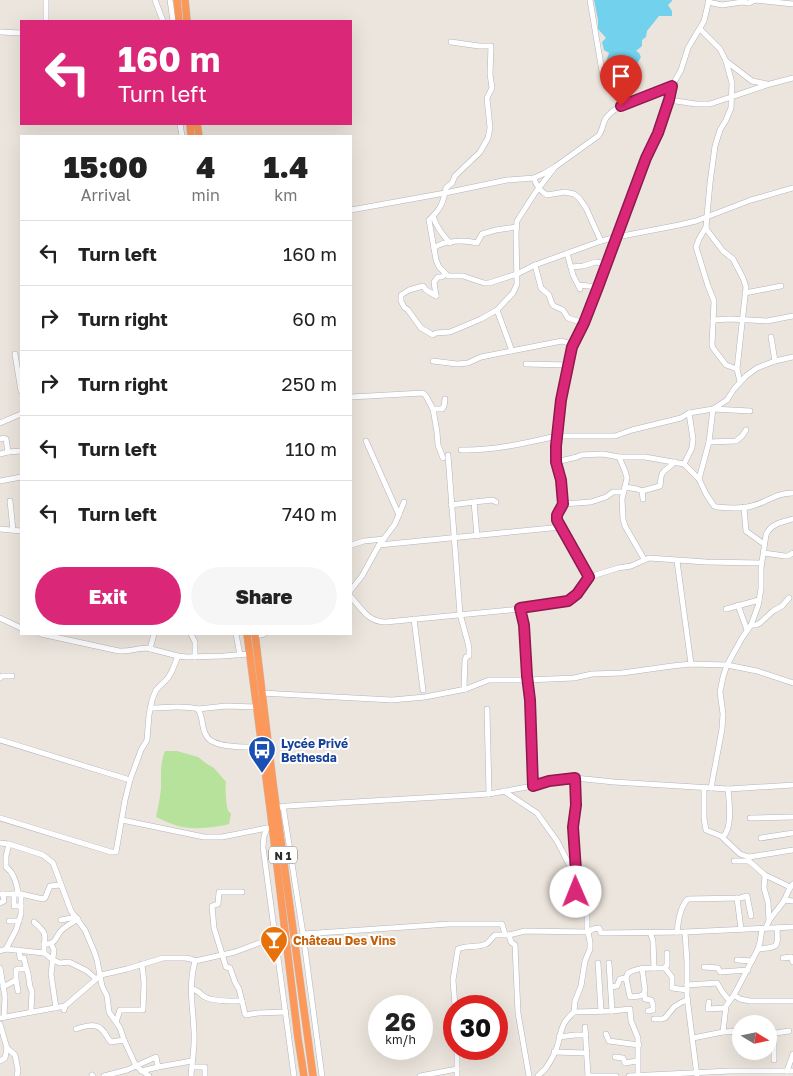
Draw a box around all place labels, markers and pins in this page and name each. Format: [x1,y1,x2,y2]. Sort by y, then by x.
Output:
pin [600,55,642,106]
bus stop icon: Lycée Privé Bethesda [247,735,277,774]
place label: Lycée Privé Bethesda [281,736,348,765]
bar icon: Château Des Vins [259,925,289,964]
place label: Château Des Vins [293,933,396,948]

